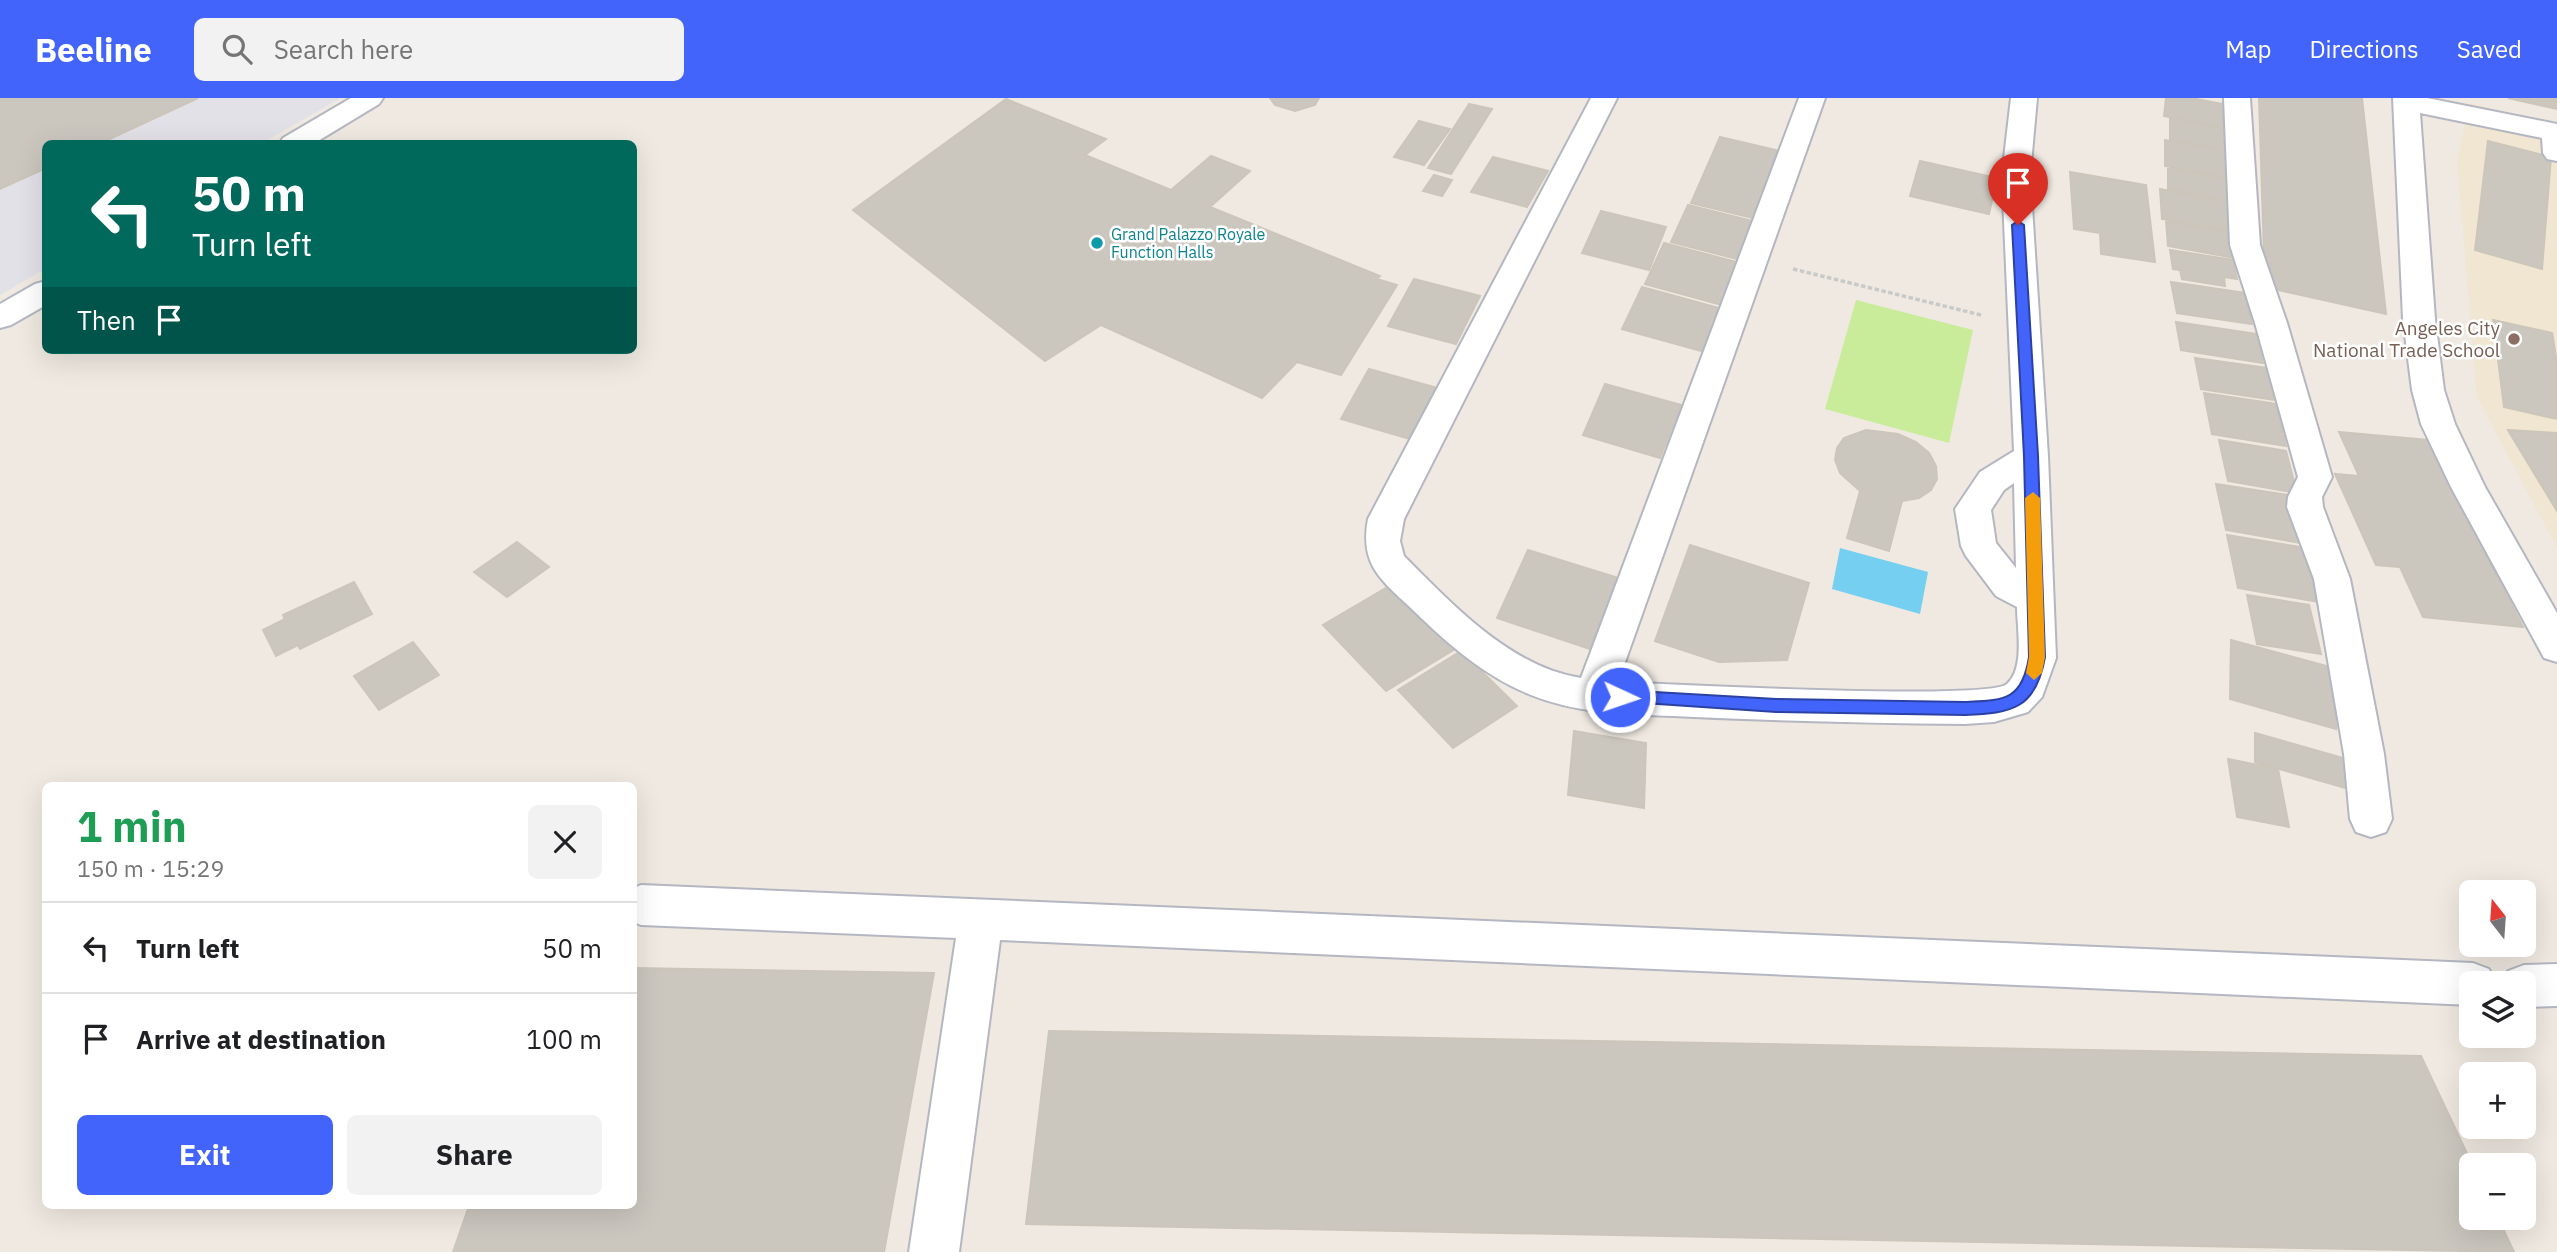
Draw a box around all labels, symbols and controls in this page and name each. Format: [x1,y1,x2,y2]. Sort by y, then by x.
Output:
search box [194,18,684,81]
text: Beeline [35,28,152,71]
icon: search [218,30,256,68]
text: Search here [274,32,413,66]
text: Map [2225,33,2271,65]
text: Directions [2309,33,2419,65]
text: Saved [2457,33,2522,65]
pin [1988,153,2048,225]
text: 50 m [192,161,306,224]
icon: arrive [1999,164,2037,202]
icon: left [77,168,168,259]
text: Turn left [192,223,312,265]
place label: Grand Palazzo Royale Function Halls [1111,224,1266,262]
marker: Grand Palazzo Royale Function Halls [1089,235,1105,251]
icon: arrive [150,301,188,339]
text: Then [77,303,136,337]
place label: Angeles City National Trade School [2313,316,2501,362]
marker: Angeles City National Trade School [2506,331,2522,347]
position arrow [1583,660,1657,734]
text: 1 min [77,799,187,854]
button: close [528,805,602,879]
text: 150 m · 15:29 [77,853,224,883]
north arrow [2459,880,2536,957]
map controls [2459,880,2536,1230]
icon: left [77,929,115,967]
text: Turn left [136,931,239,965]
text: 50 m [542,931,602,965]
button: layers [2459,971,2536,1048]
icon: arrive [77,1020,115,1058]
text: Arrive at destination [136,1022,386,1056]
text: 100 m [526,1022,602,1056]
button: + [2459,1062,2536,1139]
button: Exit [77,1115,333,1195]
button: Share [347,1115,602,1195]
button: − [2459,1153,2536,1230]

